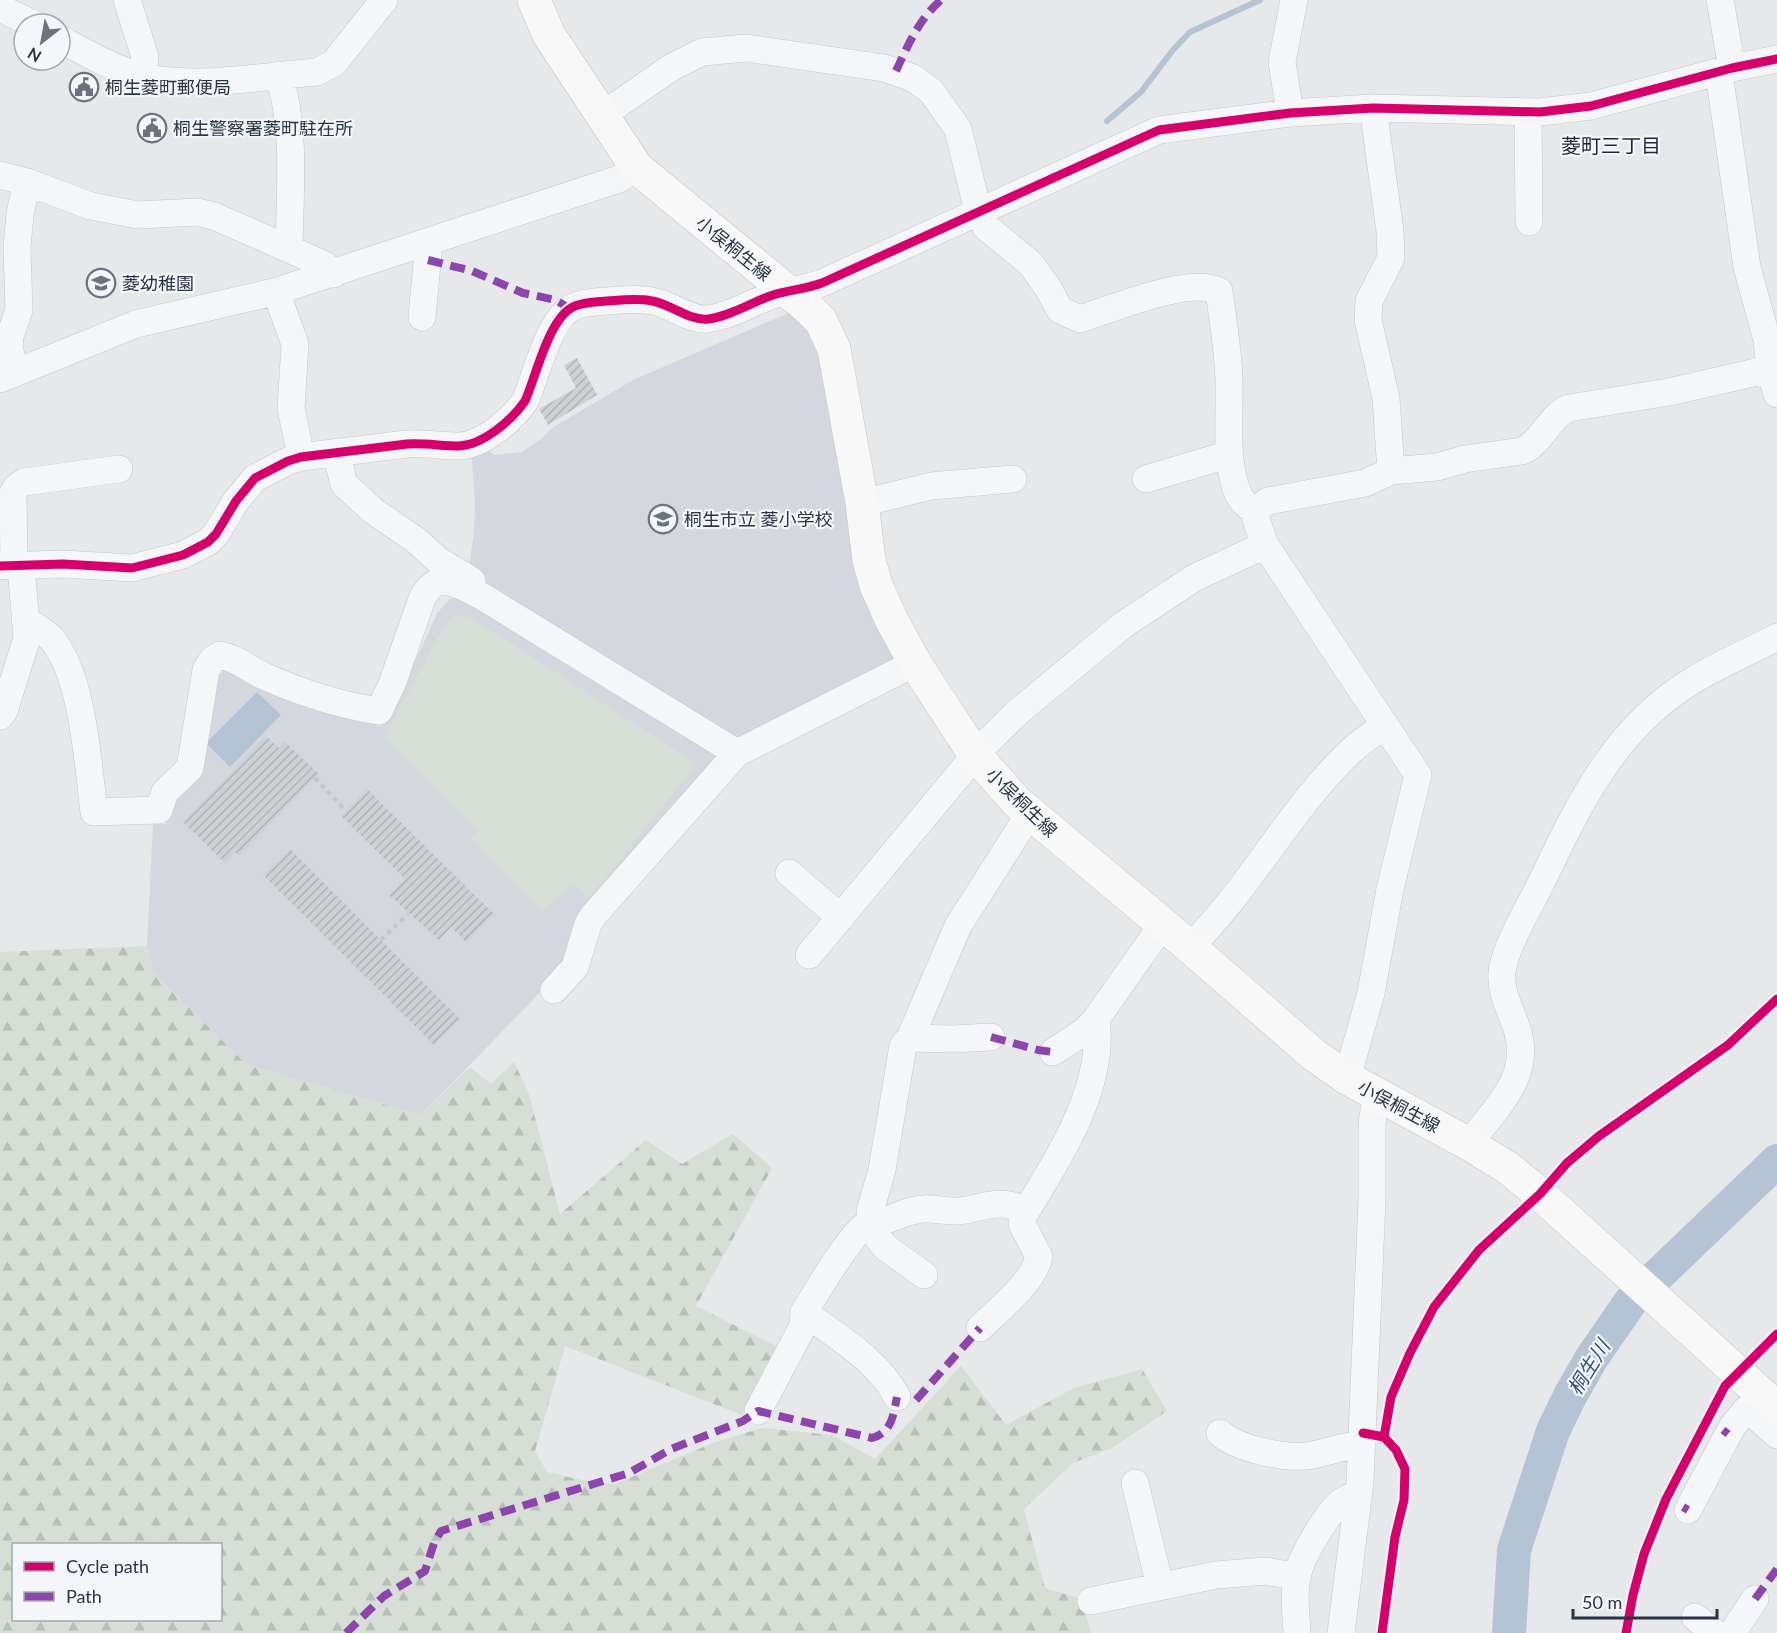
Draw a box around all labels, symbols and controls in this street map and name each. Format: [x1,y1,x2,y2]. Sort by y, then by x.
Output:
north arrow [12,12,72,72]
text: N [24,44,44,67]
public building icon: 桐生菱町郵便局 [68,71,100,103]
place label: 桐生菱町郵便局 [105,76,231,98]
public building icon: 桐生警察署菱町駐在所 [136,112,168,144]
place label: 桐生警察署菱町駐在所 [173,117,353,139]
district label: 菱町三丁目 [1561,133,1661,157]
street label: 小俣桐生線 [692,211,776,285]
school or university icon: 菱幼稚園 [85,267,117,299]
place label: 菱幼稚園 [122,272,194,294]
school or university icon: 桐生市立 菱小学校 [647,503,679,535]
place label: 桐生市立 菱小学校 [684,508,833,530]
street label: 小俣桐生線 [982,763,1062,841]
street label: 小俣桐生線 [1354,1075,1444,1137]
water label: 桐生川 [1562,1334,1615,1399]
legend [12,1543,222,1621]
text: Cycle path [66,1555,149,1577]
scale bar [1573,1582,1717,1620]
text: Path [66,1585,102,1607]
text: 50 m [1582,1591,1622,1613]

